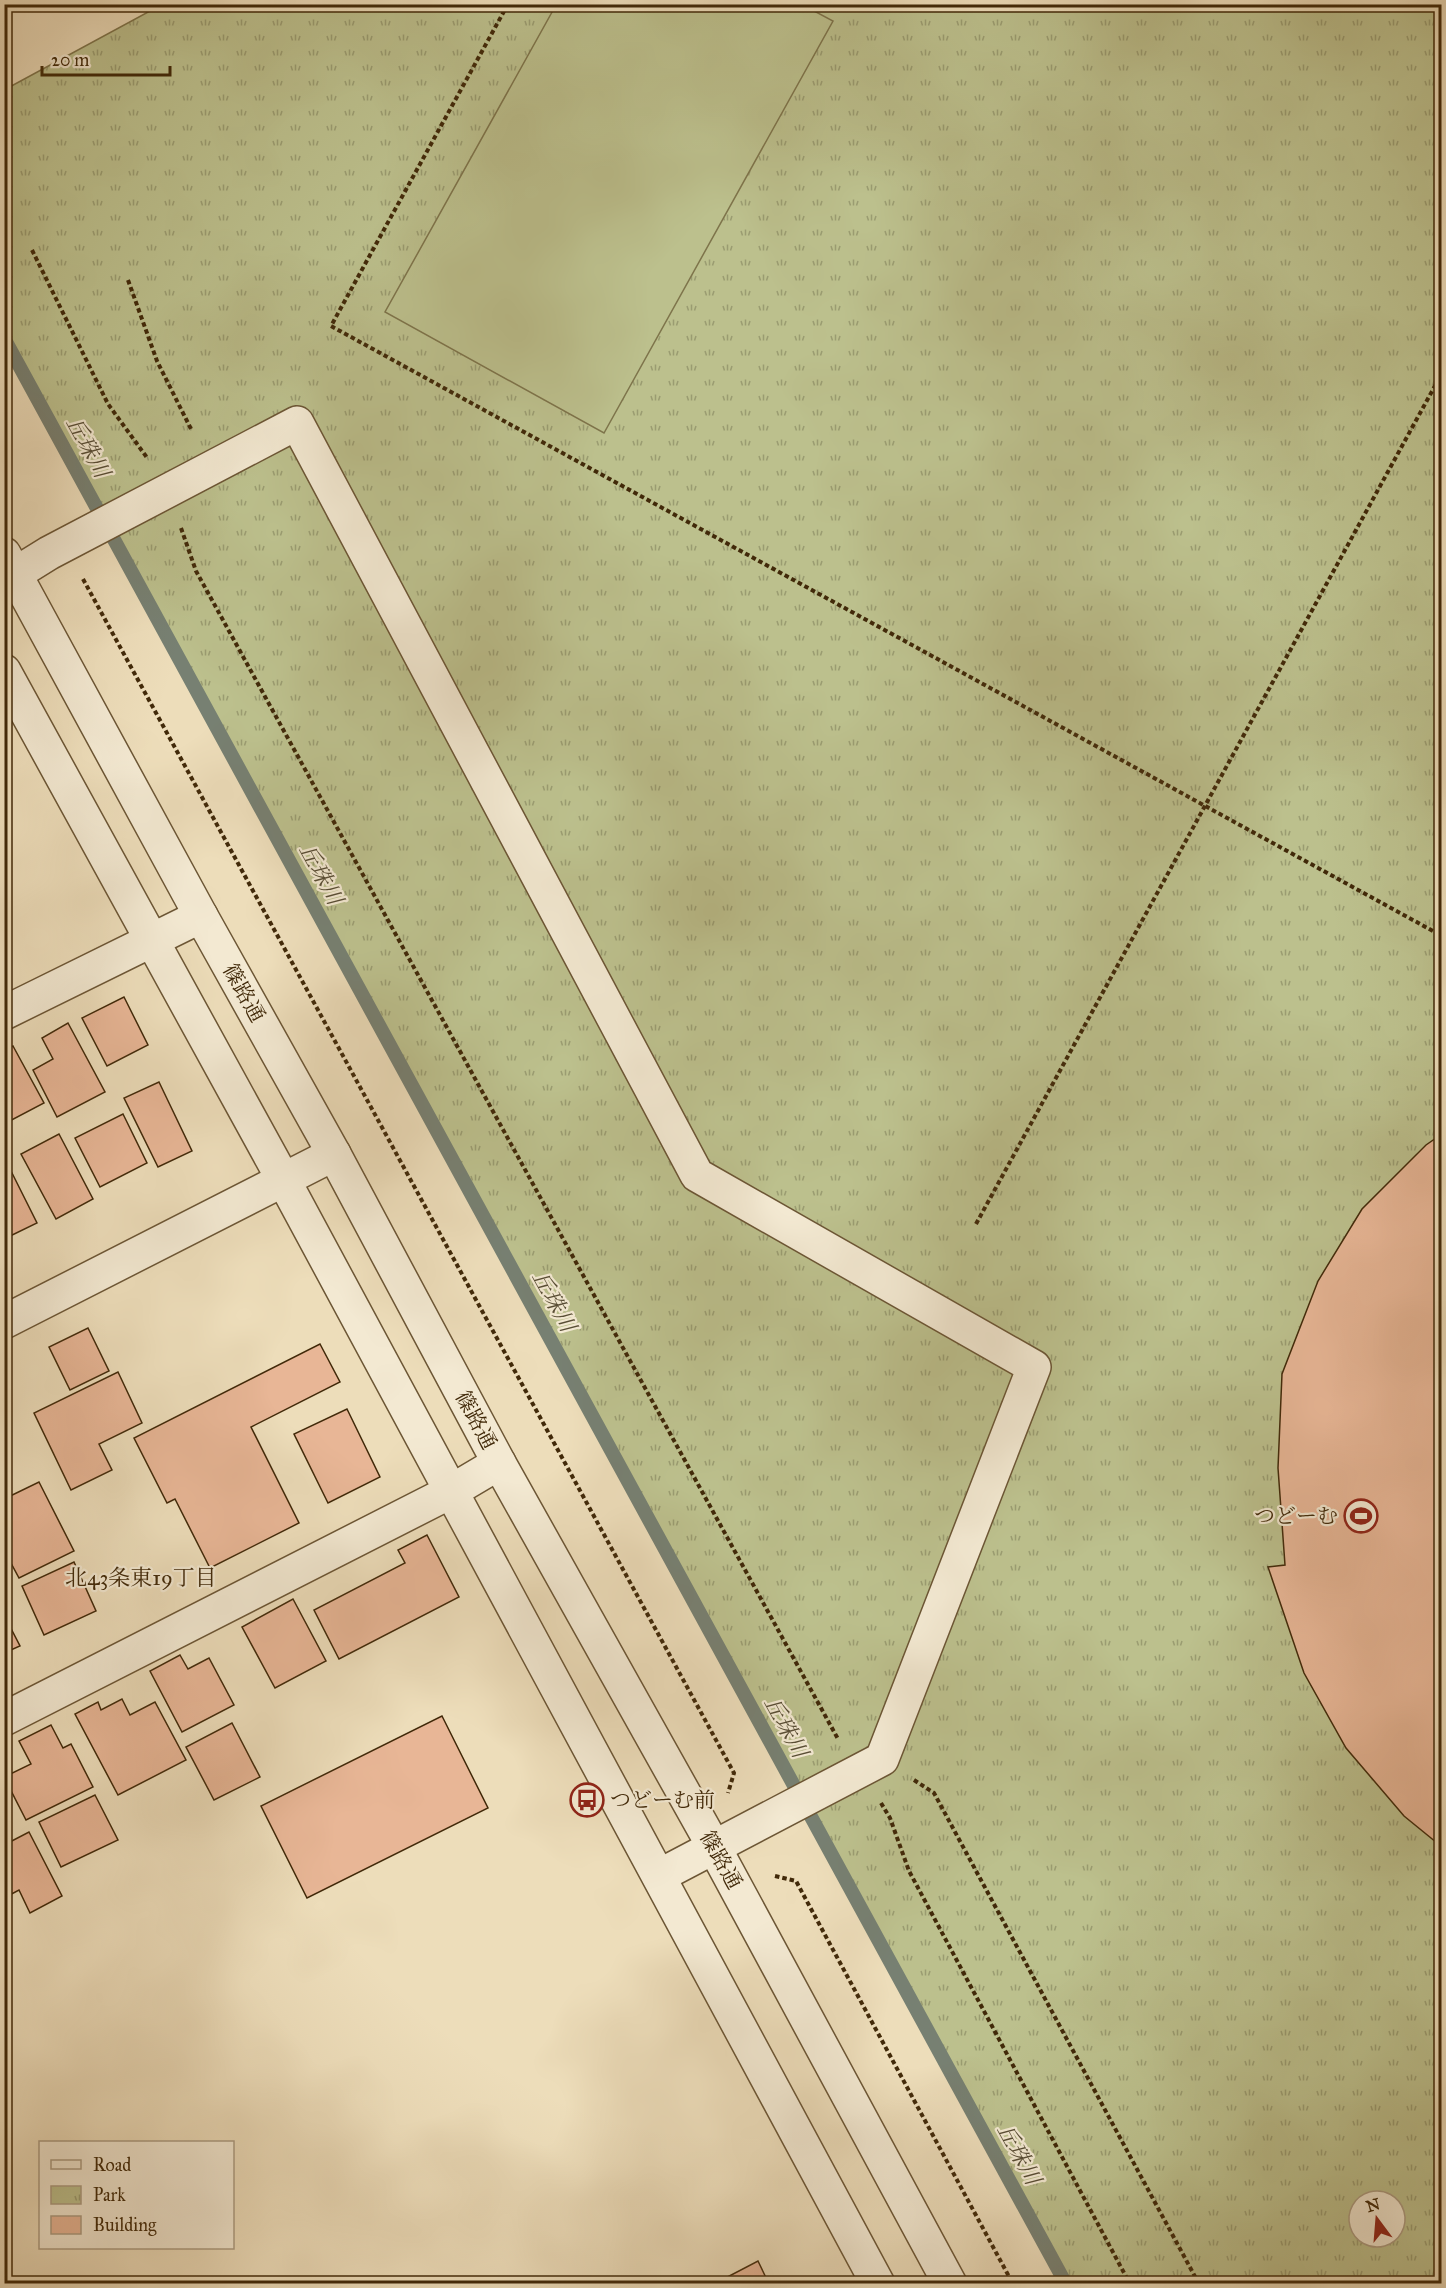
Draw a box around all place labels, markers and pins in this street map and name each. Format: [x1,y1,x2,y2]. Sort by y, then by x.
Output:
sports icon: つどーむ [1343,1498,1379,1534]
place label: つどーむ [1254,1503,1338,1529]
bus stop icon: つどーむ前 [569,1782,605,1818]
place label: つどーむ前 [610,1787,715,1813]

